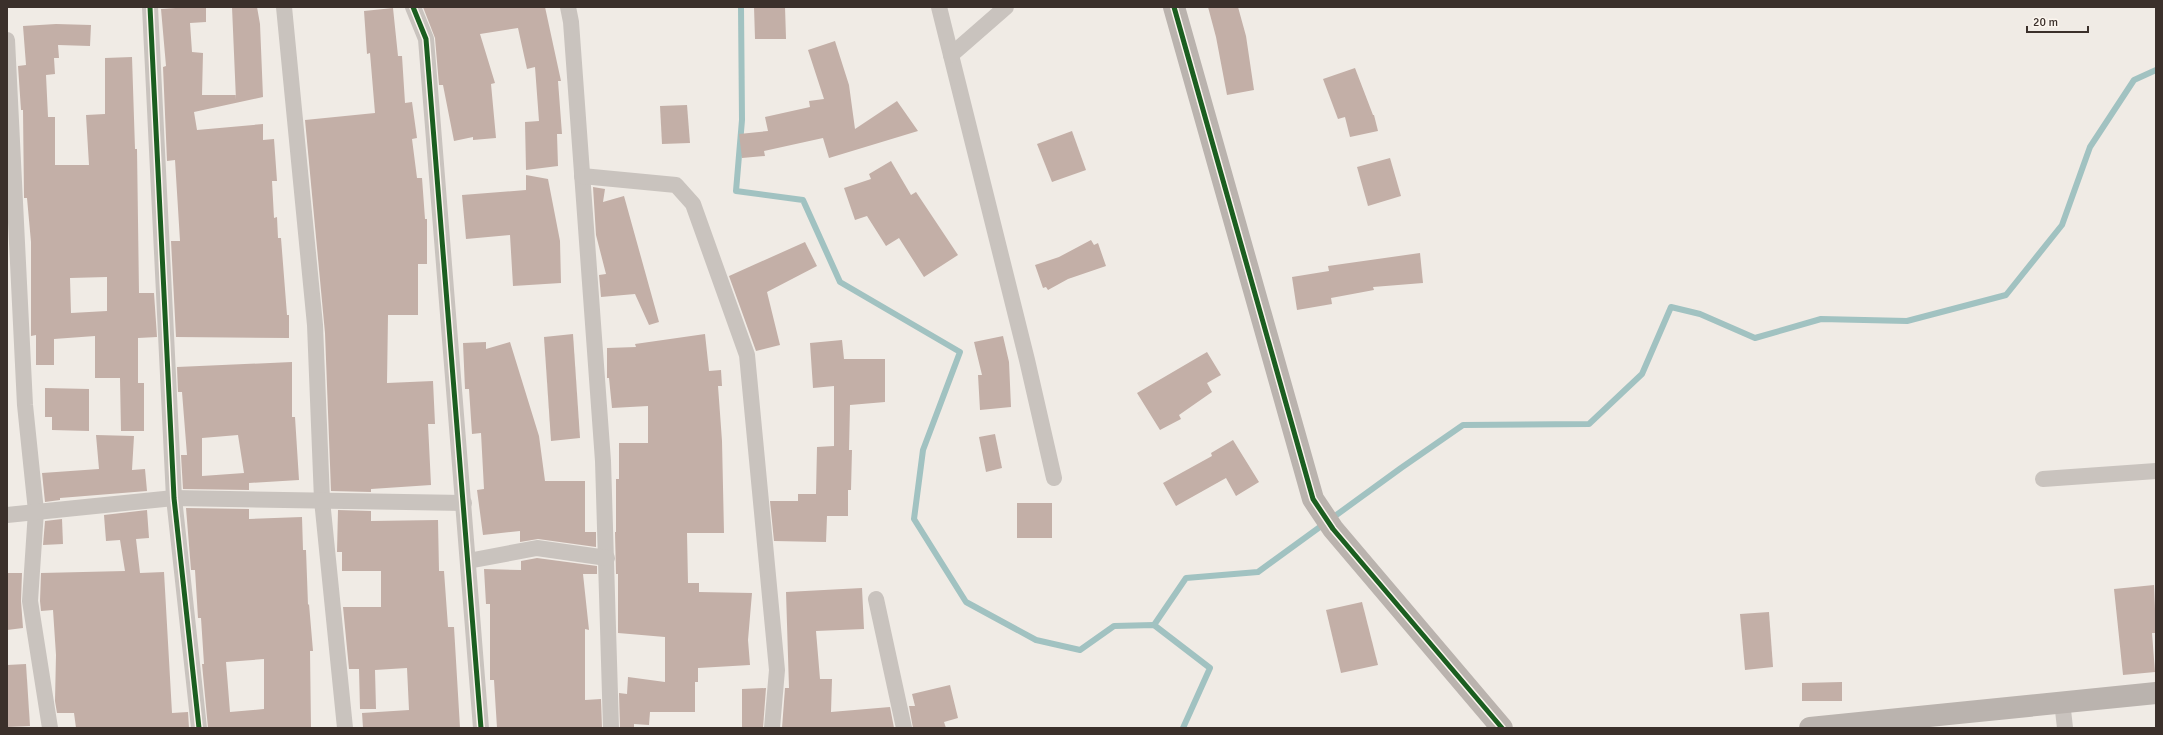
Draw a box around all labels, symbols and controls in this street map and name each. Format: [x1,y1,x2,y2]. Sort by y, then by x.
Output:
scale bar [2027,8,2088,34]
text: 20 m [2033,15,2058,30]

